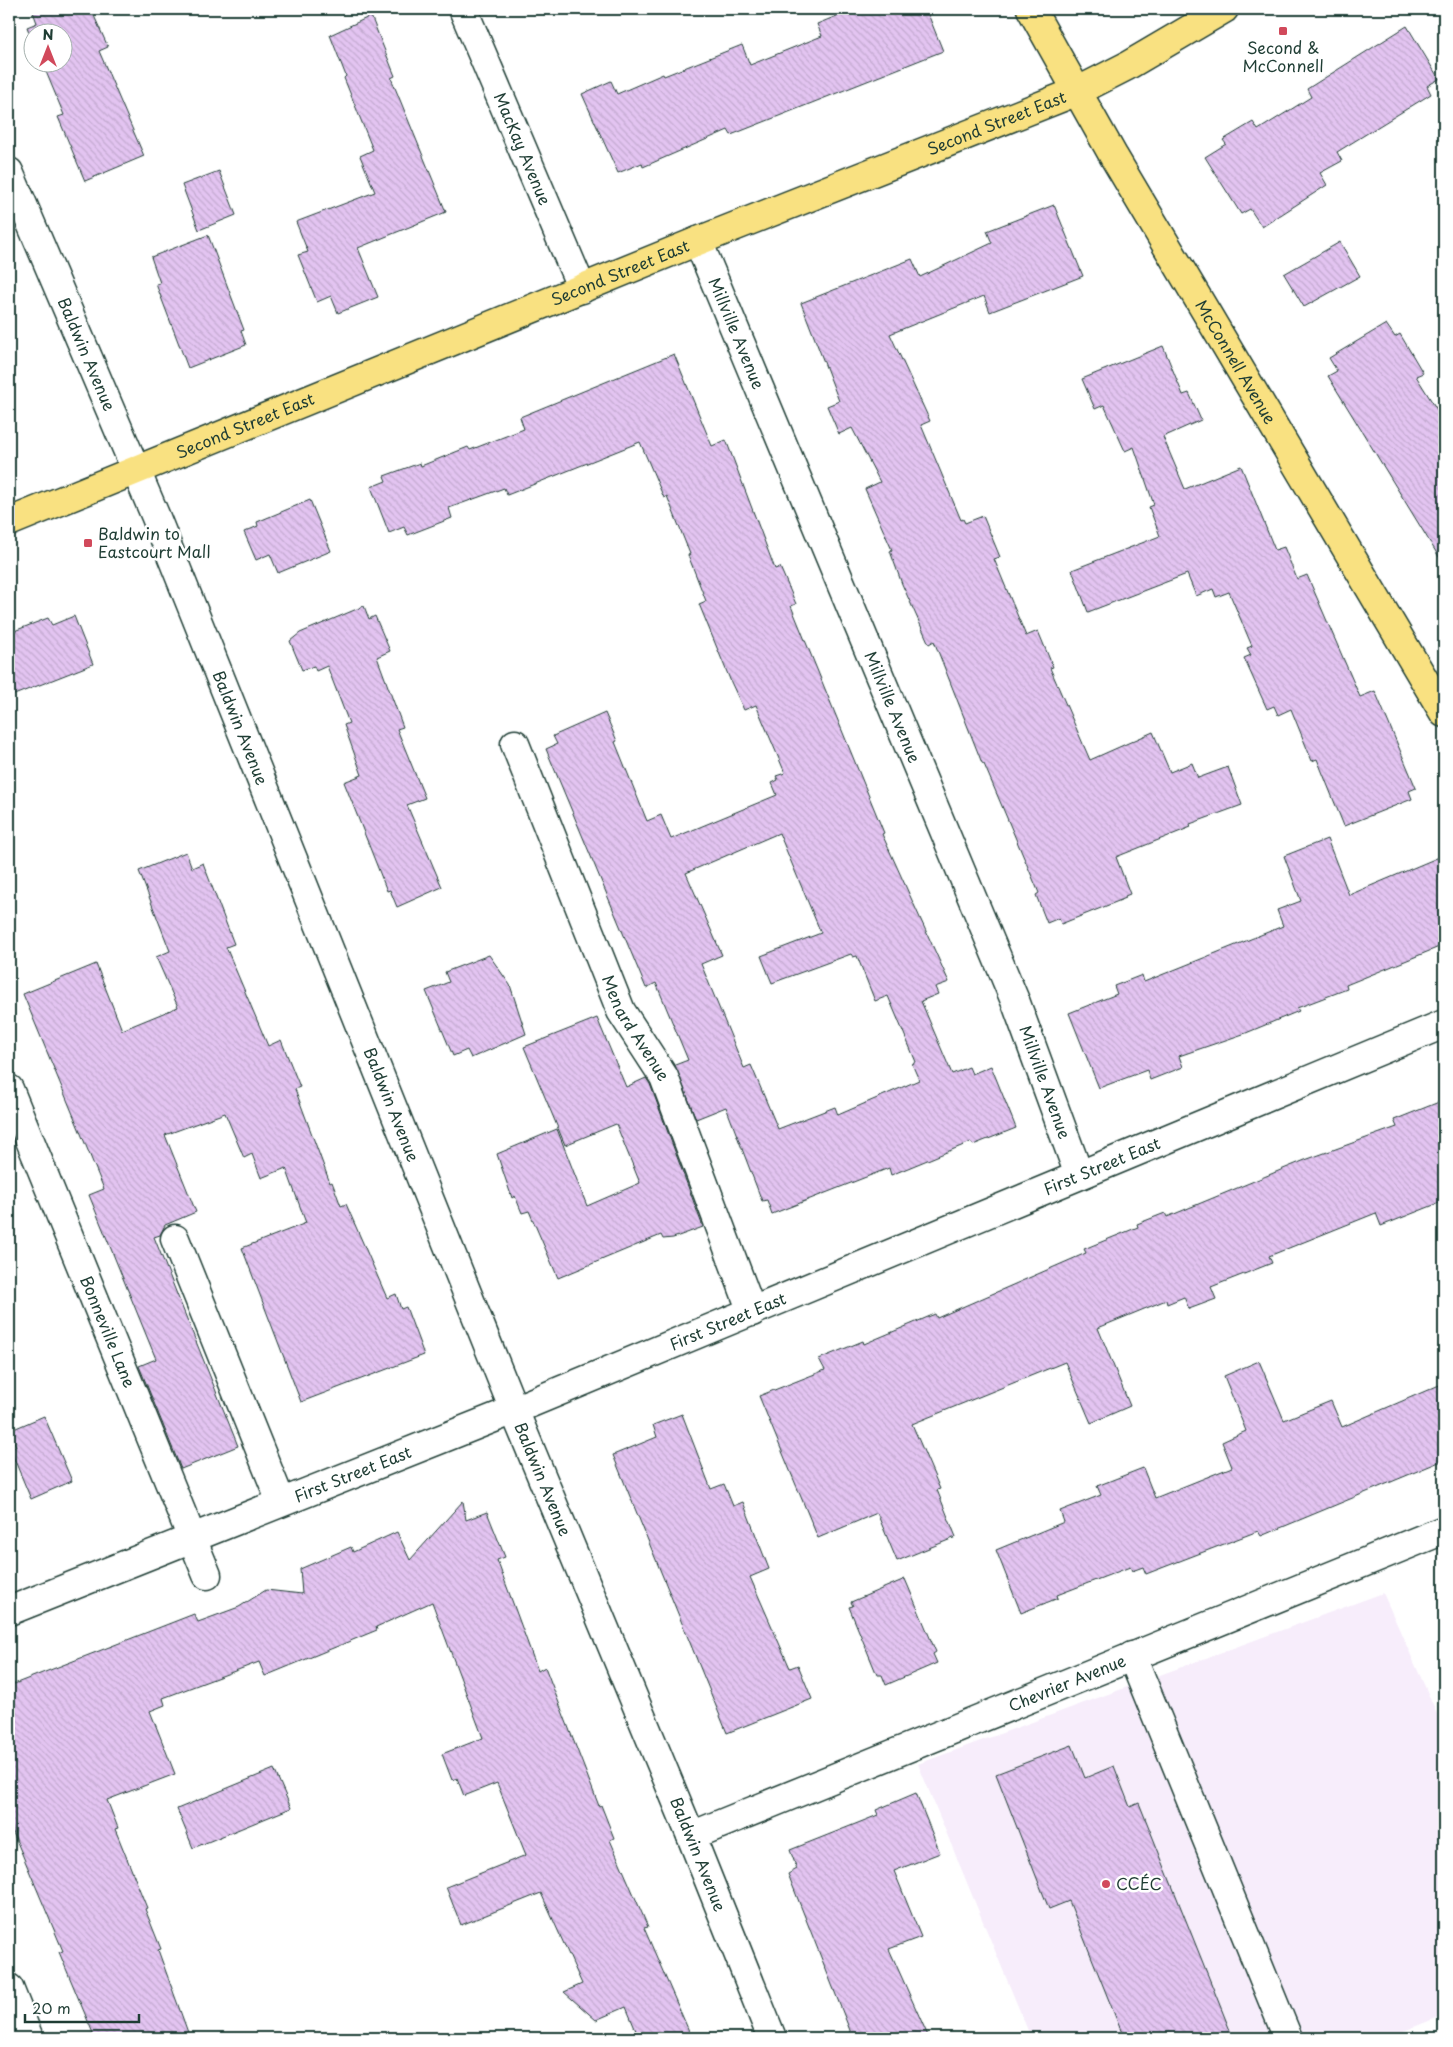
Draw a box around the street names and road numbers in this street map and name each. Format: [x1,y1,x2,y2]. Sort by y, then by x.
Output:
street label: Second Street East [923,84,1069,161]
street label: MacKay Avenue [489,88,558,209]
street label: Second Street East [547,233,693,311]
street label: Millville Avenue [703,273,772,393]
street label: Baldwin Avenue [53,293,122,415]
street label: McConnell Avenue [1190,295,1283,428]
street label: Second Street East [172,386,318,464]
street label: Millville Avenue [859,647,928,766]
street label: Baldwin Avenue [208,667,275,788]
street label: Menard Avenue [597,971,676,1085]
street label: Millville Avenue [1014,1022,1078,1142]
street label: Baldwin Avenue [359,1043,426,1165]
street label: First Street East [1039,1130,1163,1200]
street label: Bonneville Lane [75,1272,142,1391]
street label: First Street East [665,1285,789,1355]
street label: Baldwin Avenue [509,1418,578,1540]
street label: First Street East [290,1439,415,1507]
street label: Chevrier Avenue [1004,1648,1129,1717]
street label: Baldwin Avenue [665,1793,733,1915]

